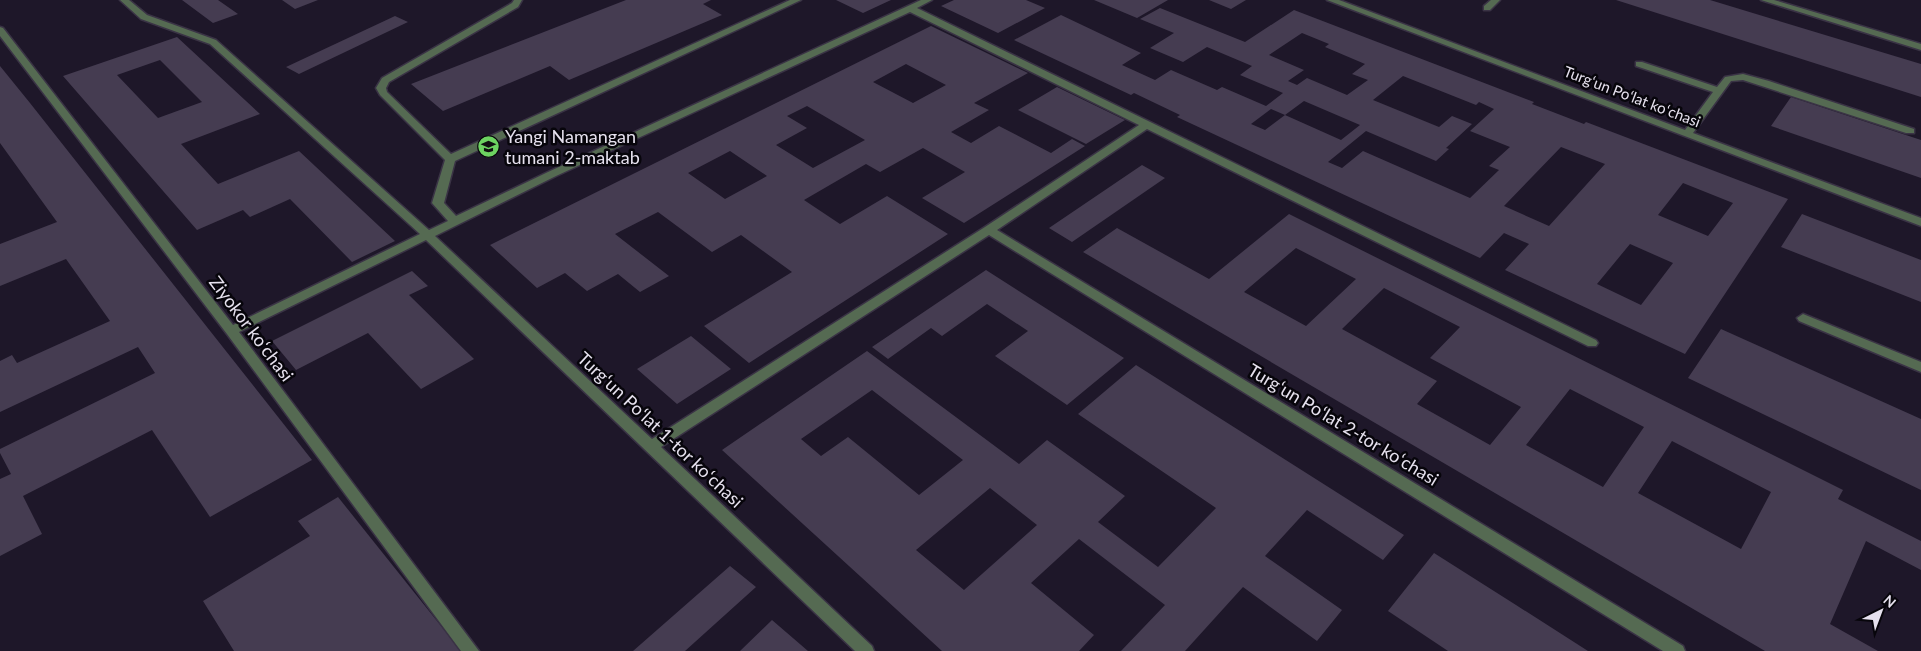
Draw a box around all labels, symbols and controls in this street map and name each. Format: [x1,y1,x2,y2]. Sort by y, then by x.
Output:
street label: Turgʻun Poʻlat koʻchasi [1561,62,1703,130]
place label: Yangi Namangan tumani 2-maktab [505,125,640,168]
school or university icon: Yangi Namangan tumani 2-maktab [477,135,501,159]
street label: Ziyokor koʻchasi [205,271,299,385]
street label: Turgʻun Poʻlat 1-tor koʻchasi [573,347,748,512]
street label: Turgʻun Poʻlat 2-tor koʻchasi [1244,358,1443,490]
north arrow [1856,586,1906,636]
text: N [1880,591,1900,611]

